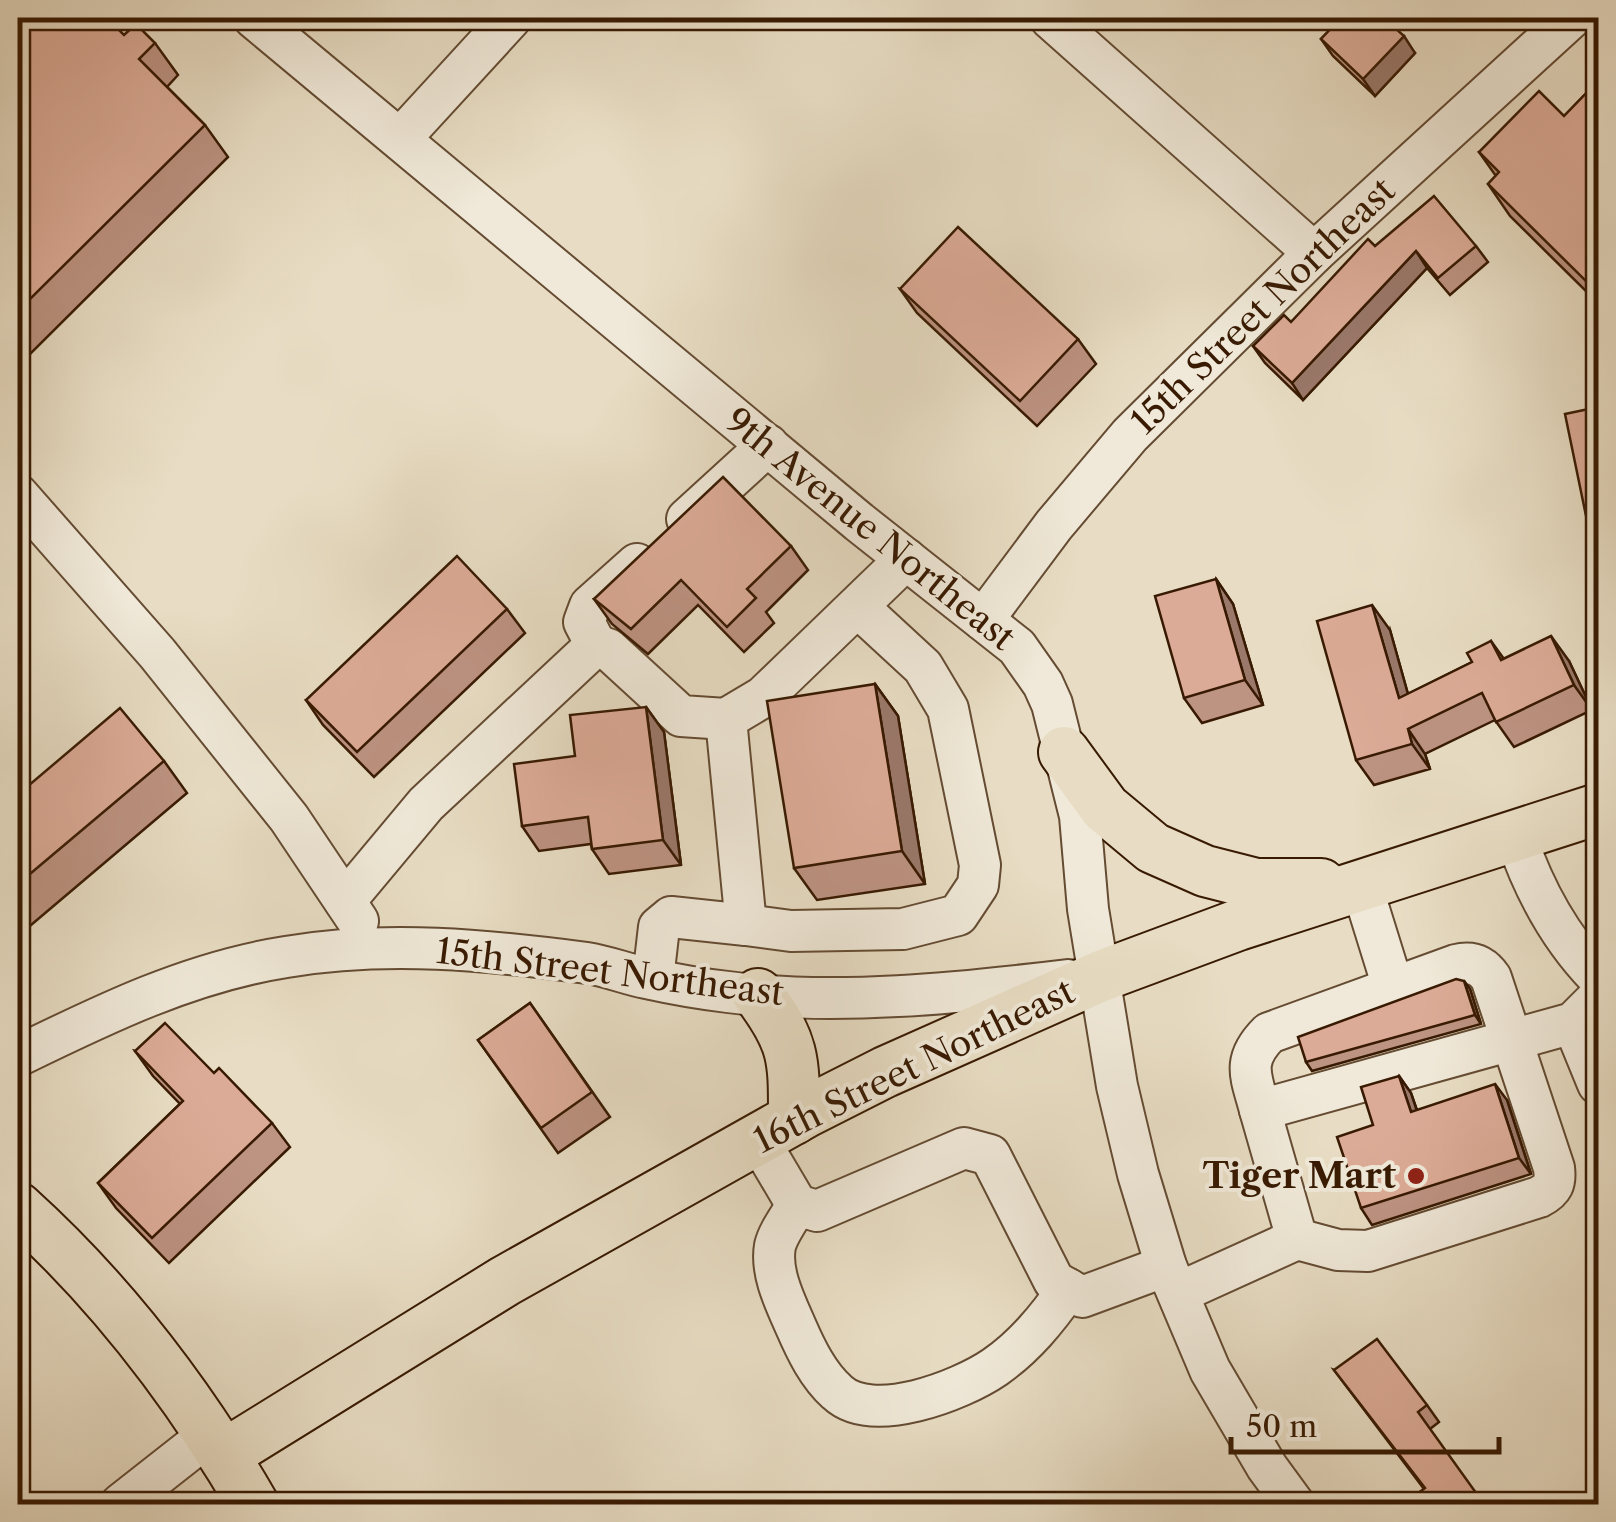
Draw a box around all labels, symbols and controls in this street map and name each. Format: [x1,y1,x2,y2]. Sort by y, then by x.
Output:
street label: 15th Street Northeast [1122,168,1404,443]
street label: 9th Avenue Northeast [717,398,1024,659]
street label: 15th Street Northeast [434,929,787,1014]
street label: 16th Street Northeast [746,969,1082,1162]
place label: Tiger Mart [1202,1154,1396,1197]
marker: Tiger Mart [1405,1165,1427,1187]
scale bar [1231,1392,1498,1454]
text: 50 m [1246,1408,1317,1445]

